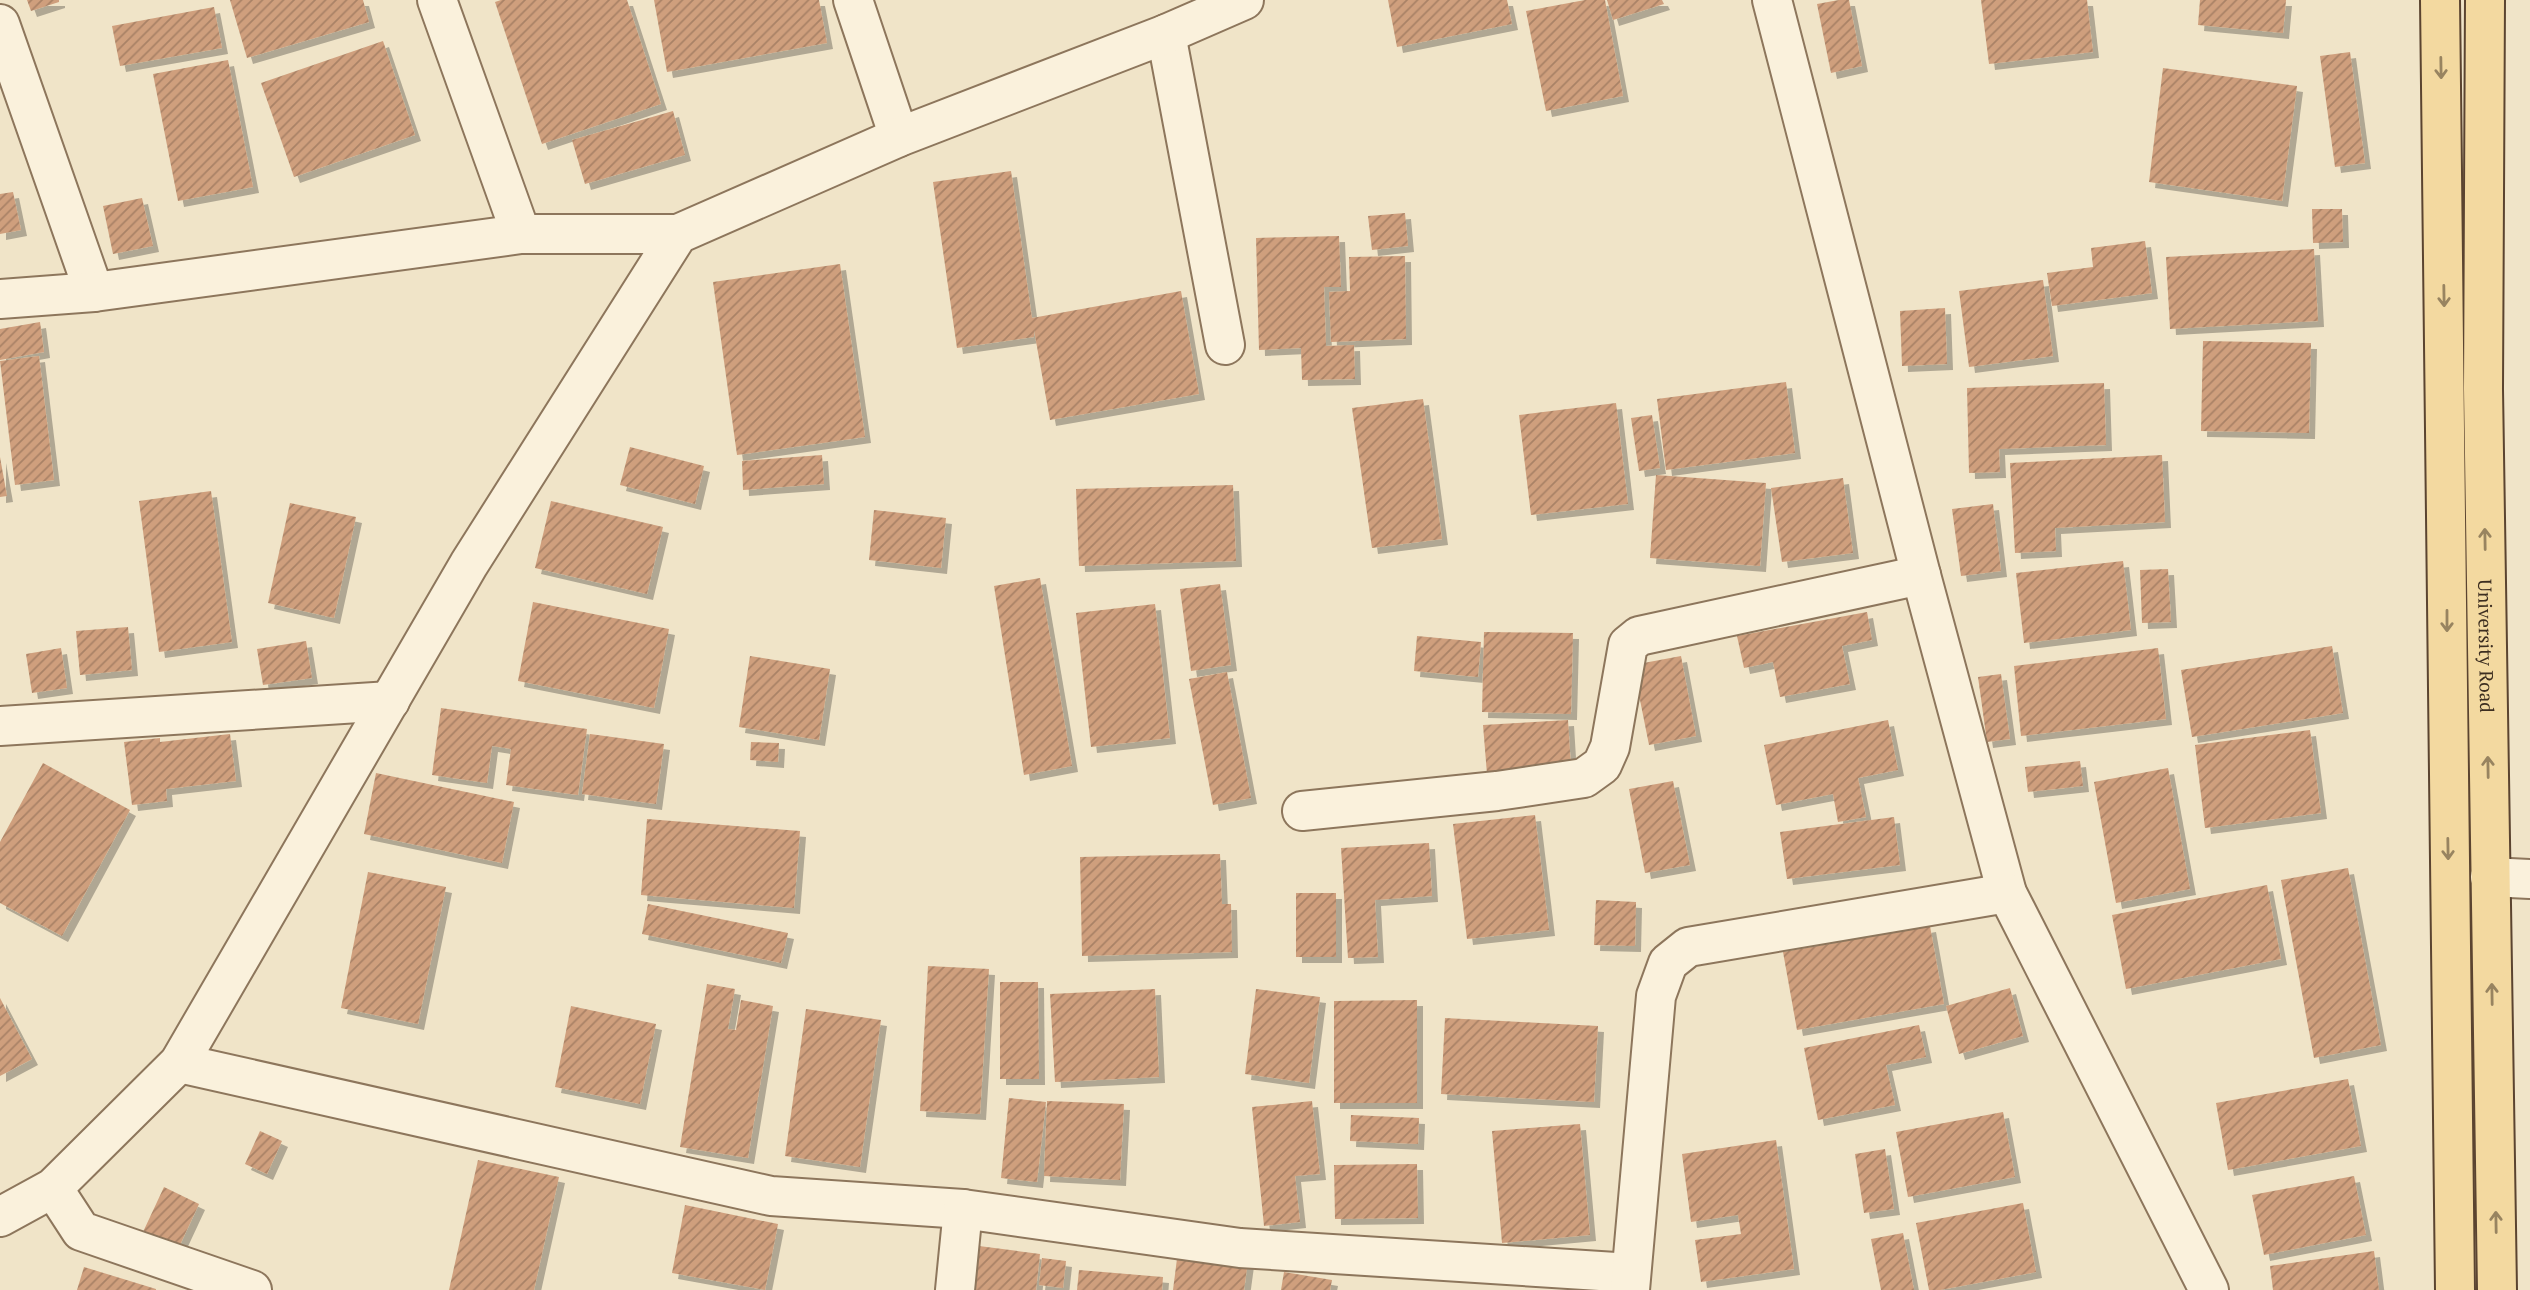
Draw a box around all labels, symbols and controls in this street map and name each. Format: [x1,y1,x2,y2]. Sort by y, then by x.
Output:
one-way arrow [2434,56,2448,79]
one-way arrow [2437,284,2451,307]
one-way arrow [2478,528,2492,551]
street label: University Road [2473,579,2501,713]
one-way arrow [2440,609,2454,632]
one-way arrow [2482,756,2495,779]
one-way arrow [2441,837,2455,860]
one-way arrow [2485,983,2499,1006]
one-way arrow [2489,1211,2503,1234]

